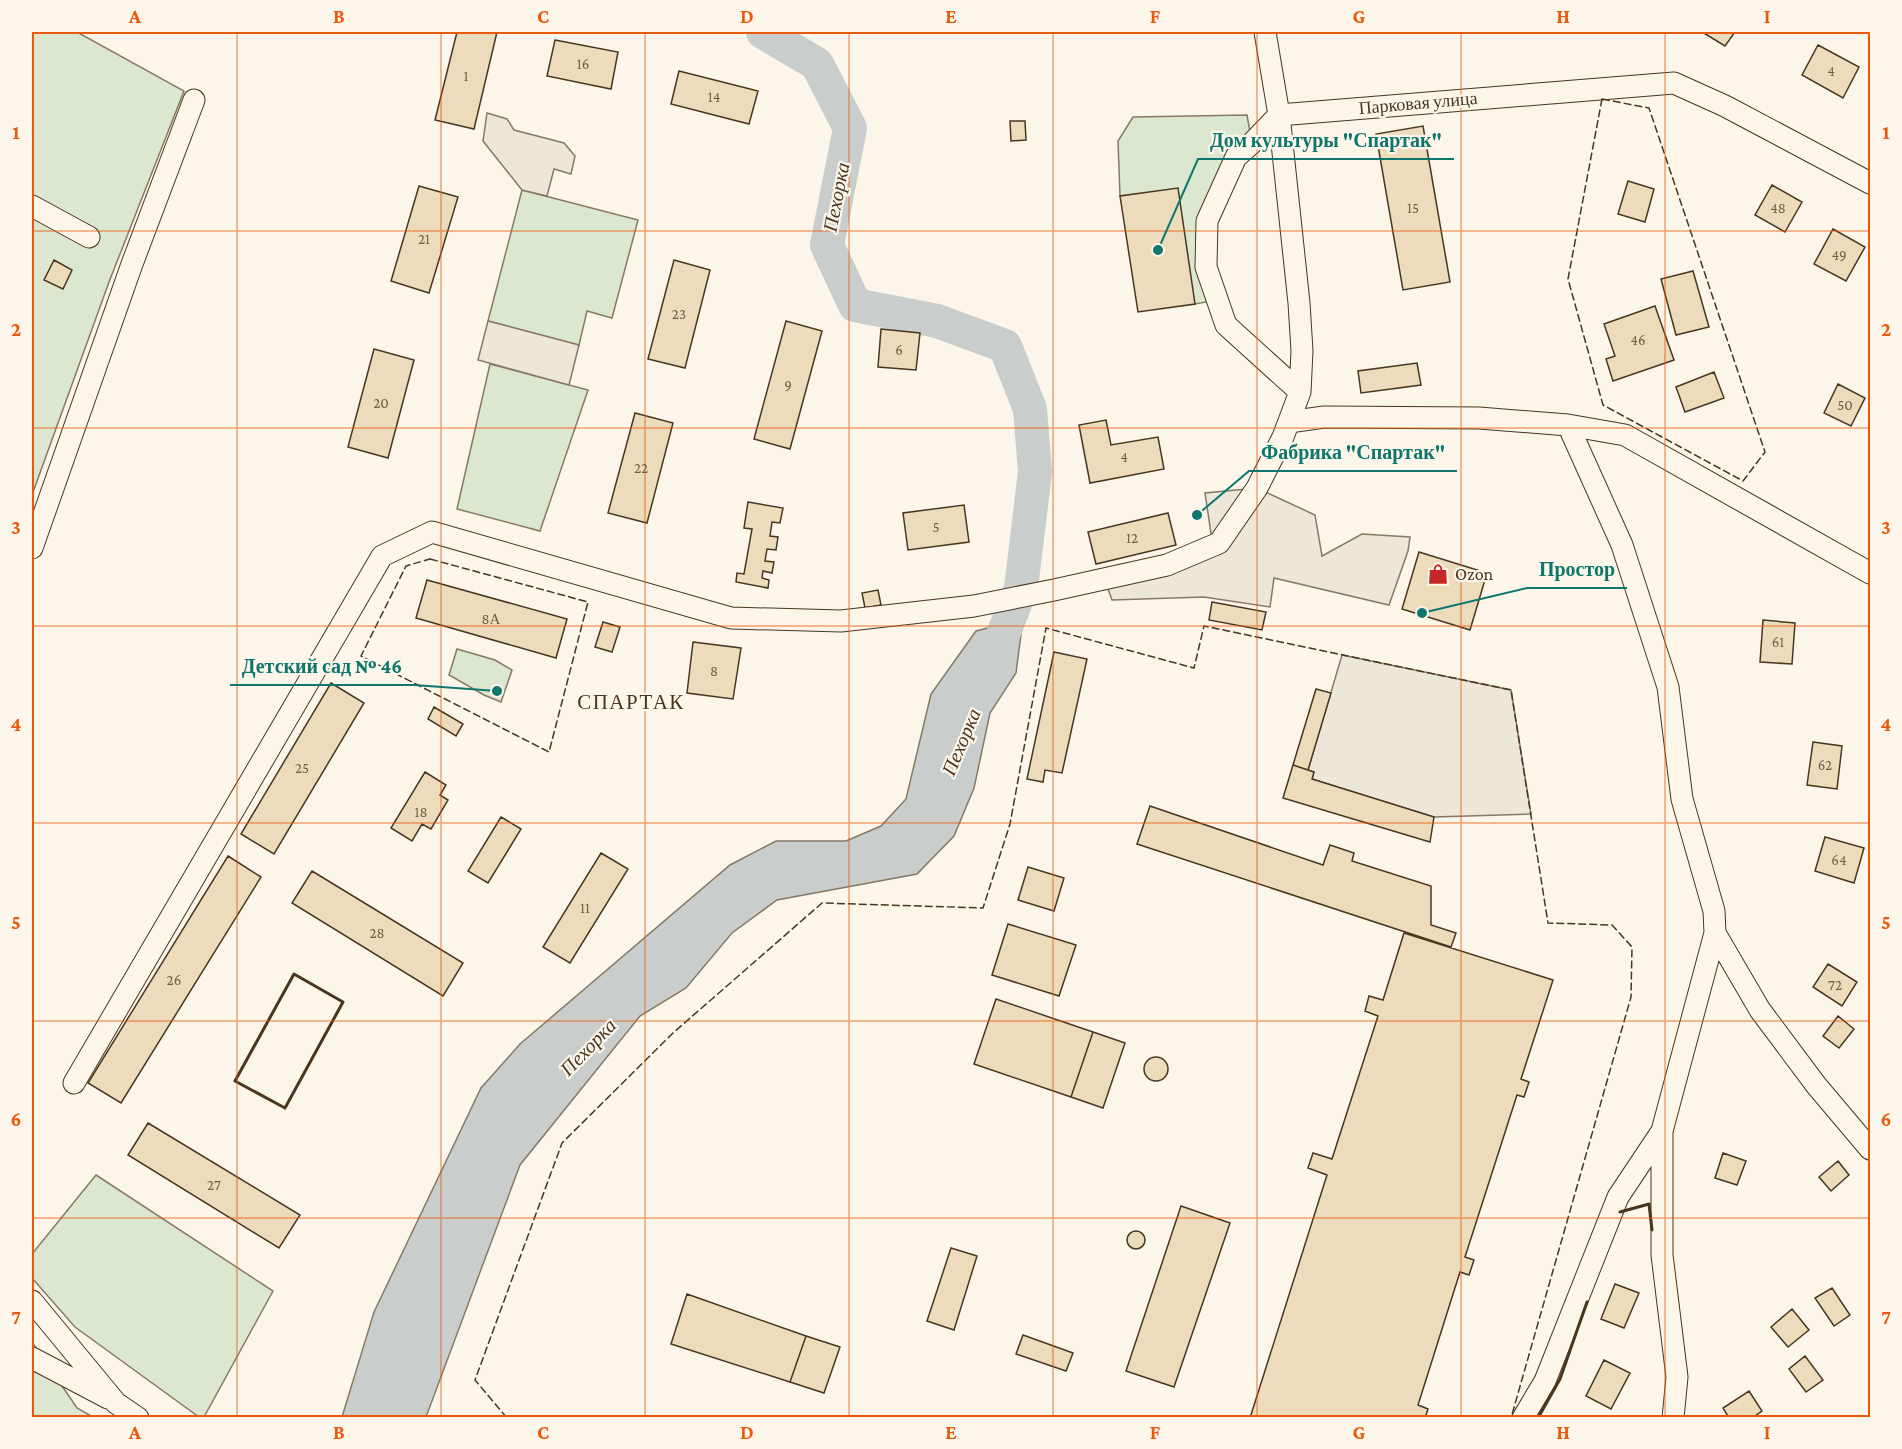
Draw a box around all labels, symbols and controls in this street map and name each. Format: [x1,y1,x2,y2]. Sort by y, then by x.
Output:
text: A [128,5,142,27]
text: B [333,5,345,27]
text: C [537,5,549,27]
text: D [740,5,754,27]
text: E [945,5,957,27]
text: F [1150,5,1161,27]
text: G [1353,5,1366,27]
text: H [1556,5,1570,27]
text: I [1764,5,1771,27]
house number: 16 [577,56,589,72]
house number: 4 [1827,63,1835,79]
house number: 1 [464,68,469,84]
street label: Парковая улица [1358,88,1478,118]
house number: 14 [708,89,720,105]
text: 1 [12,121,20,143]
callout: Дом культуры "Спартак" [1198,121,1454,159]
text: 1 [1882,121,1890,143]
text: Дом культуры "Спартак" [1210,129,1442,152]
water label: Пехорка [818,160,854,235]
house number: 15 [1407,200,1419,216]
house number: 48 [1770,200,1786,216]
house number: 21 [418,231,430,247]
house number: 49 [1831,247,1847,263]
house number: 23 [672,306,686,322]
text: 2 [11,318,21,340]
text: 2 [1881,318,1891,340]
house number: 46 [1630,332,1646,348]
house number: 6 [895,342,903,358]
house number: 9 [784,377,792,393]
house number: 20 [373,395,389,411]
house number: 50 [1837,397,1853,413]
callout: Фабрика "Спартак" [1249,433,1457,471]
text: Фабрика "Спартак" [1261,441,1445,464]
house number: 4 [1120,449,1128,465]
house number: 22 [634,460,648,476]
text: 3 [11,516,21,538]
text: 3 [1881,516,1891,538]
house number: 5 [932,519,940,535]
house number: 12 [1126,530,1138,546]
callout: Простор [1527,550,1627,588]
text: Простор [1539,558,1615,581]
shop icon: Ozon [1426,562,1450,586]
place label: Ozon [1455,564,1494,584]
house number: 8А [482,611,501,627]
house number: 61 [1772,634,1784,650]
callout: Детский сад № 46 [230,647,414,685]
text: Детский сад № 46 [242,655,402,678]
house number: 8 [710,663,718,679]
district label: СПАРТАК [577,690,685,714]
water label: Пехорка [937,705,986,780]
text: 4 [11,713,22,735]
text: 4 [1881,713,1892,735]
house number: 62 [1818,757,1832,773]
house number: 25 [295,760,309,776]
house number: 18 [414,804,428,820]
house number: 64 [1831,852,1847,868]
house number: 11 [580,900,590,916]
text: 5 [11,911,21,933]
text: 5 [1881,911,1891,933]
house number: 28 [369,925,385,941]
house number: 26 [167,972,181,988]
house number: 72 [1828,977,1842,993]
water label: Пехорка [555,1014,621,1081]
text: 6 [11,1108,21,1130]
text: 6 [1881,1108,1891,1130]
house number: 27 [207,1177,221,1193]
text: 7 [11,1306,21,1328]
text: 7 [1881,1306,1891,1328]
text: A [128,1421,142,1443]
text: B [333,1421,345,1443]
text: C [537,1421,549,1443]
text: D [740,1421,754,1443]
text: E [945,1421,957,1443]
text: F [1150,1421,1161,1443]
text: G [1353,1421,1366,1443]
text: H [1556,1421,1570,1443]
text: I [1764,1421,1771,1443]

